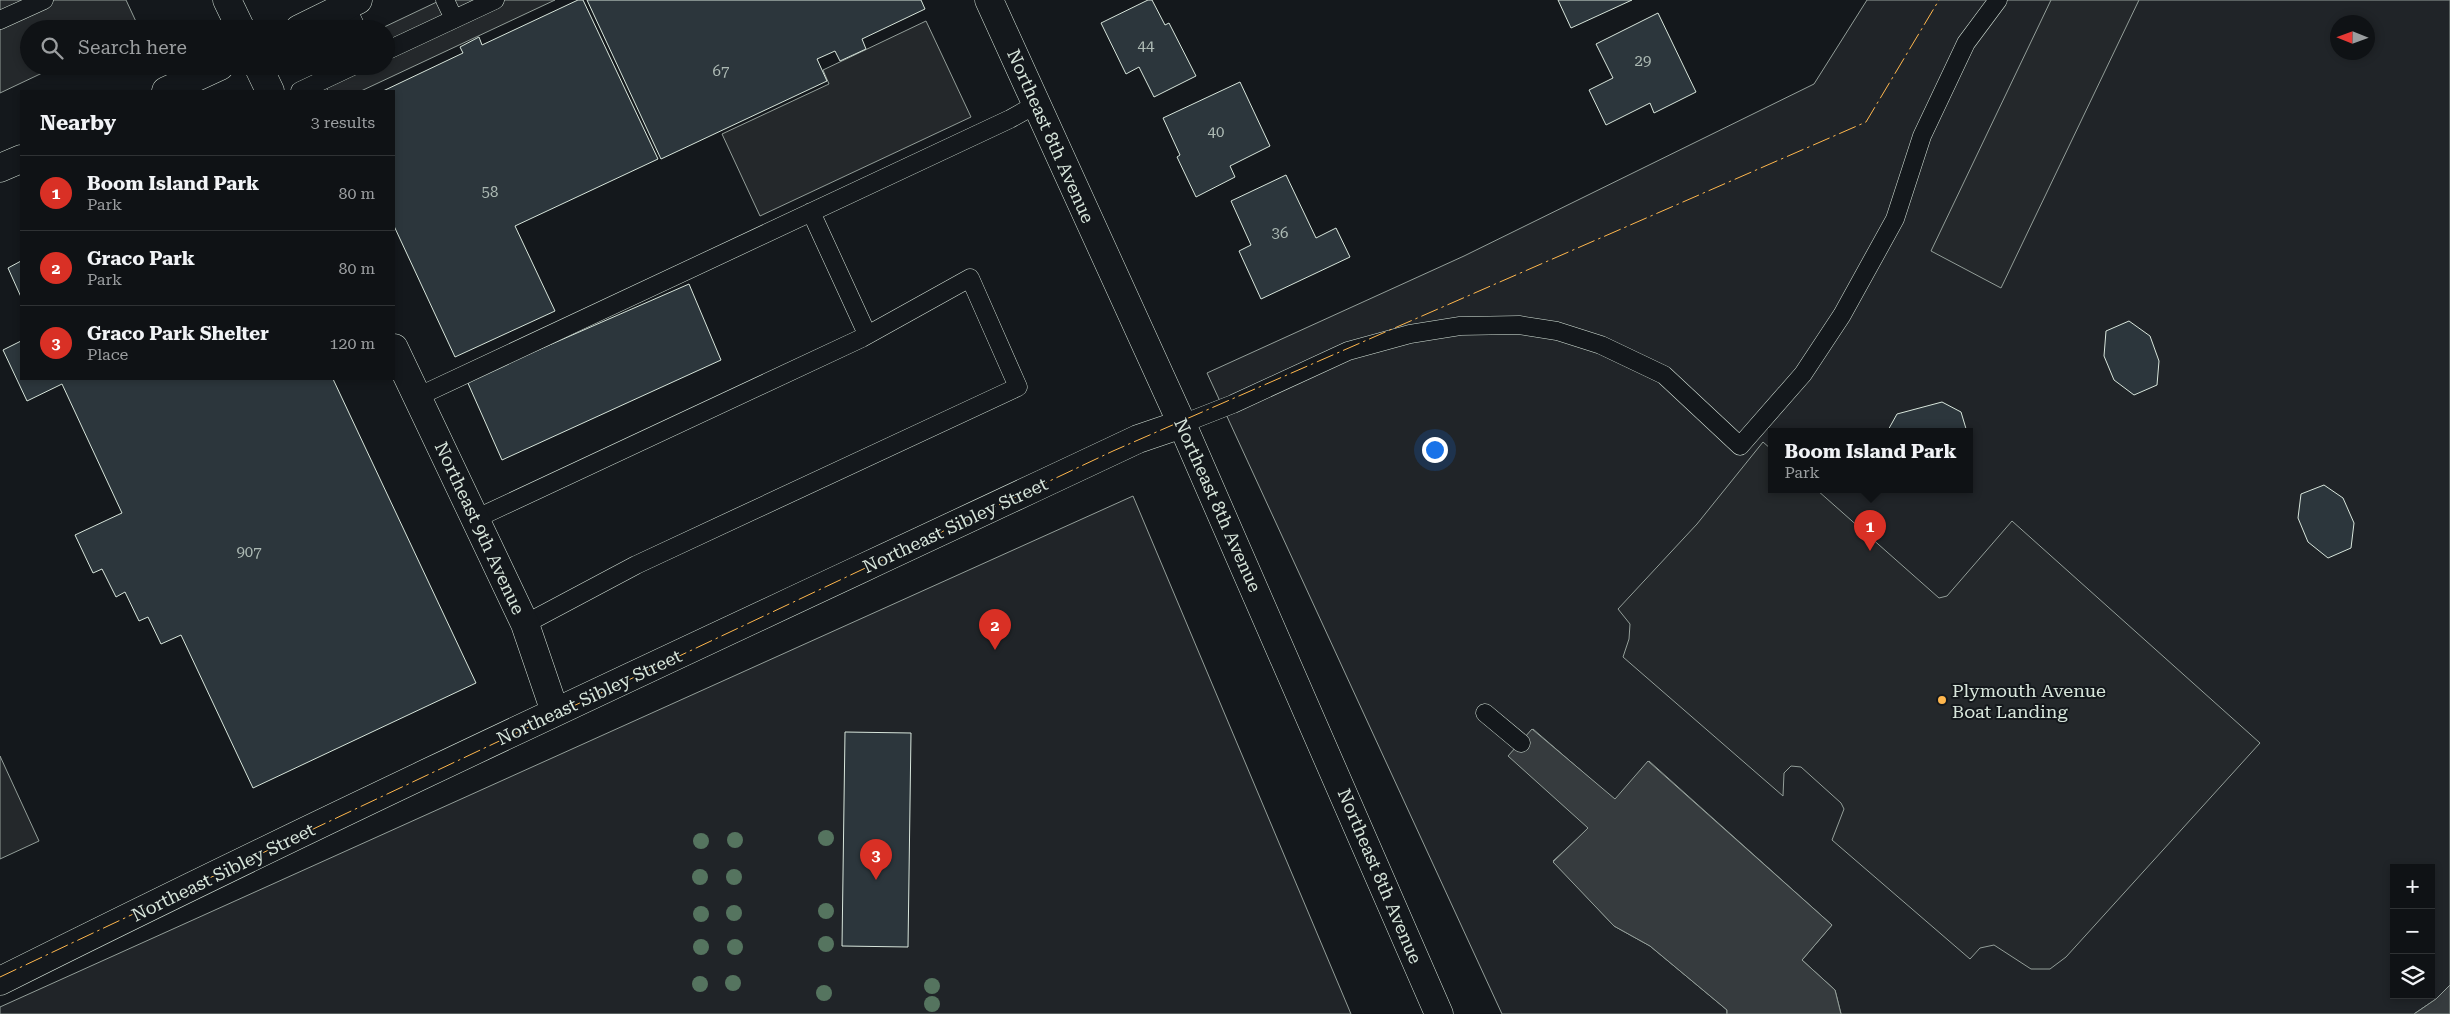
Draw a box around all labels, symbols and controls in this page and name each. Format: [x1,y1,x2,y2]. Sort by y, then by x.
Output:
north arrow [2330,15,2375,60]
search box [20,20,395,75]
icon: search [38,34,66,62]
text: Search here [78,36,187,59]
house number: 44 [1138,37,1155,55]
street label: Northeast 8th Avenue [1003,46,1099,226]
house number: 29 [1635,52,1651,70]
house number: 67 [713,62,729,80]
text: Nearby [40,111,116,135]
text: 3 results [311,113,375,132]
house number: 40 [1208,123,1224,141]
text: Boom Island Park [87,172,259,195]
house number: 58 [482,183,498,201]
text: 1 [52,184,60,203]
text: 80 m [338,184,375,203]
text: Park [87,195,122,214]
house number: 36 [1272,224,1288,242]
text: Graco Park [87,247,195,270]
text: 2 [52,259,60,278]
text: 80 m [338,259,375,278]
text: Park [87,270,122,289]
text: Graco Park Shelter [87,322,269,345]
text: 3 [52,334,60,353]
text: 120 m [329,334,375,353]
text: Place [87,345,128,364]
street label: Northeast 8th Avenue [1170,415,1266,595]
popup [1768,428,1973,493]
your location [1422,437,1448,463]
street label: Northeast 9th Avenue [431,438,529,618]
text: Boom Island Park [1784,440,1957,463]
text: Park [1784,463,1820,482]
street label: Northeast Sibley Street [859,473,1051,577]
pin: 1 [1854,510,1886,551]
house number: 907 [236,543,262,561]
pin: 2 [979,609,1011,650]
street label: Northeast Sibley Street [493,645,685,749]
place label: Plymouth Avenue Boat Landing [1952,680,2106,722]
marker: Plymouth Avenue Boat Landing [1936,694,1948,706]
street label: Northeast 8th Avenue [1334,785,1426,967]
street label: Northeast Sibley Street [128,818,318,926]
pin: 3 [860,839,892,880]
map controls [2390,864,2435,999]
button: + [2390,864,2435,909]
button: − [2390,909,2435,954]
button: layers [2390,954,2435,999]

